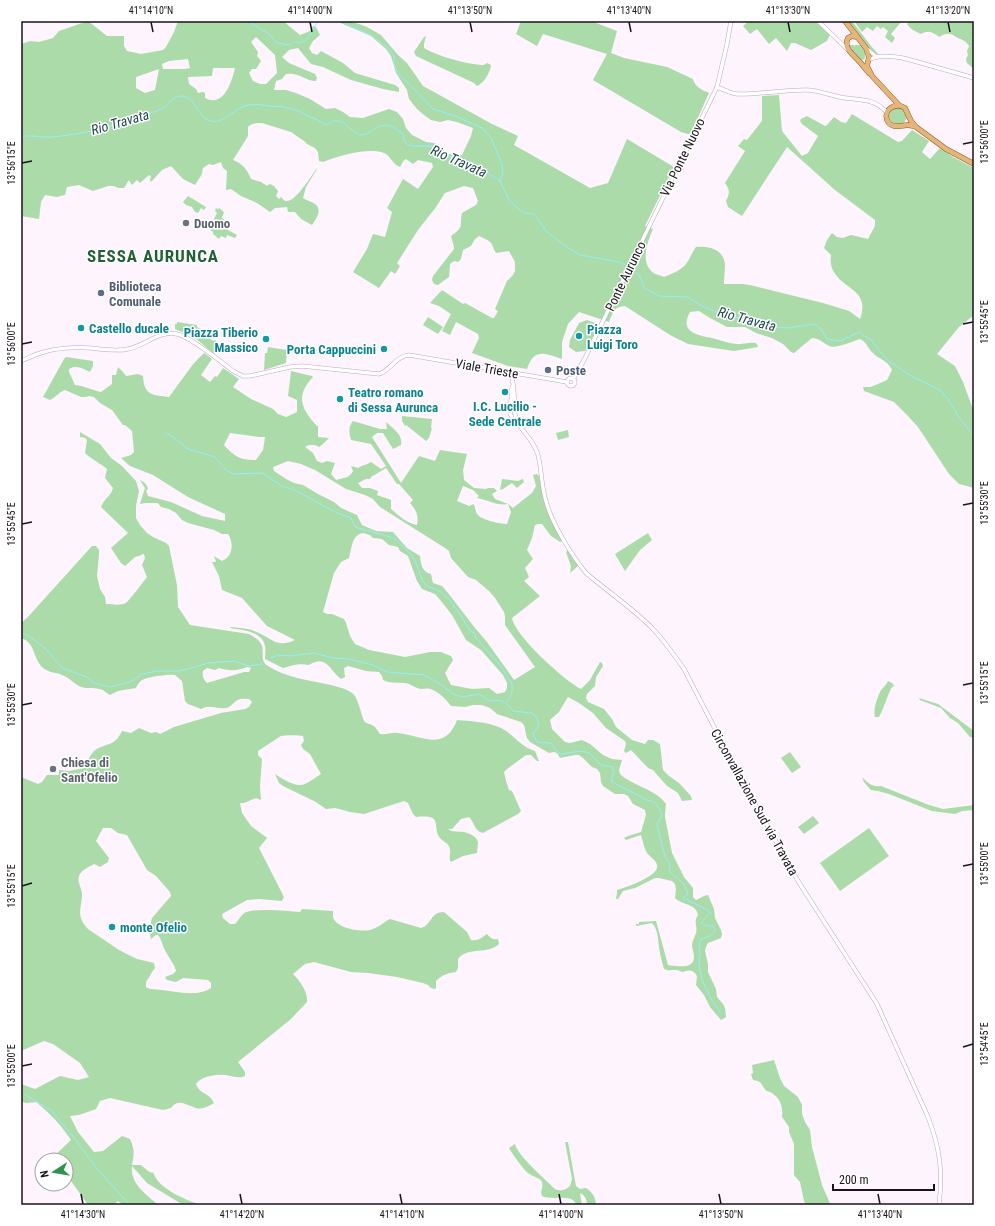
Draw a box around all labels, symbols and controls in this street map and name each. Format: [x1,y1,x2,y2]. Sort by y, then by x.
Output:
text: 41°14'10"N [129,5,173,16]
text: 41°14'00"N [288,5,332,16]
text: 41°13'50"N [448,5,492,16]
text: 41°13'40"N [607,5,651,16]
text: 41°13'30"N [766,5,810,16]
text: 41°13'20"N [926,5,970,16]
water label: Rio Travata [89,106,151,138]
street label: Via Ponte Nuovo [657,116,708,199]
text: 13°56'00"E [979,120,990,164]
text: 13°56'15"E [6,141,17,185]
water label: Rio Travata [429,142,489,180]
place label: Duomo [194,216,231,231]
marker: Duomo [181,218,191,228]
street label: Ponte Aurunco [602,239,649,314]
district label: SESSA AURUNCA [87,246,219,266]
place label: Biblioteca Comunale [109,279,161,309]
marker: Biblioteca Comunale [96,288,106,298]
text: 13°55'45"E [979,300,990,344]
water label: Rio Travata [716,304,778,334]
place label: Castello ducale [89,321,169,336]
text: 13°56'00"E [6,322,17,366]
place label: Piazza Luigi Toro [587,322,639,352]
marker: Castello ducale [76,323,86,333]
place label: Piazza Tiberio Massico [184,325,259,355]
marker: Piazza Luigi Toro [574,331,584,341]
marker: Piazza Tiberio Massico [261,334,271,344]
place label: Porta Cappuccini [287,342,376,357]
marker: Porta Cappuccini [379,344,389,354]
street label: Viale Trieste [454,356,519,381]
place label: Poste [556,363,586,378]
marker: Poste [543,365,553,375]
place label: Teatro romano di Sessa Aurunca [348,385,438,415]
marker: I.C. Lucilio - Sede Centrale [500,387,510,397]
marker: Teatro romano di Sessa Aurunca [335,394,345,404]
place label: I.C. Lucilio - Sede Centrale [469,399,541,429]
text: 13°55'30"E [979,481,990,525]
text: 13°55'45"E [6,502,17,546]
text: 13°55'15"E [979,661,990,705]
text: 13°55'30"E [6,683,17,727]
street label: Circonvallazione Sud via Travata [708,726,801,878]
place label: Chiesa di Sant'Ofelio [61,755,118,785]
marker: Chiesa di Sant'Ofelio [48,764,58,774]
text: 13°55'00"E [979,842,990,886]
text: 13°55'15"E [6,864,17,908]
place label: monte Ofelio [120,920,187,935]
marker: monte Ofelio [107,922,117,932]
text: 13°54'45"E [979,1022,990,1066]
text: 13°55'00"E [6,1044,17,1088]
north arrow [34,1152,74,1192]
scale bar [833,1166,934,1192]
text: N [38,1169,52,1179]
text: 200 m [839,1173,869,1187]
text: 41°14'30"N [61,1209,105,1220]
text: 41°14'20"N [220,1209,264,1220]
text: 41°14'10"N [380,1209,424,1220]
text: 41°14'00"N [539,1209,583,1220]
text: 41°13'50"N [699,1209,743,1220]
text: 41°13'40"N [858,1209,902,1220]

